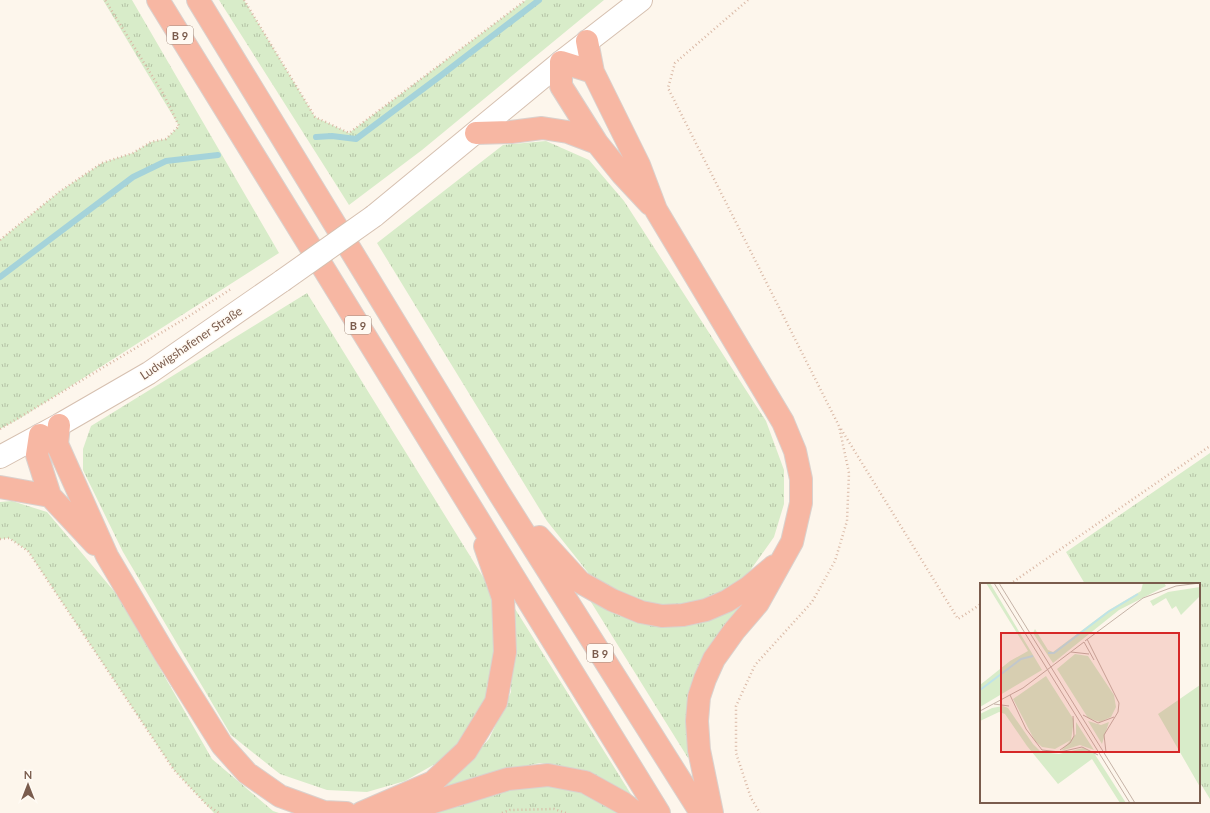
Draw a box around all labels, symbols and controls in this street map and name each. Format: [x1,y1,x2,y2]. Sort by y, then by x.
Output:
road number: B 9 [167,26,193,44]
street label: Ludwigshafener Straße [137,303,245,383]
road number: B 9 [345,316,371,334]
inset map [980,583,1200,803]
road number: B 9 [587,644,613,662]
north arrow [8,765,48,805]
text: N [24,768,32,781]

